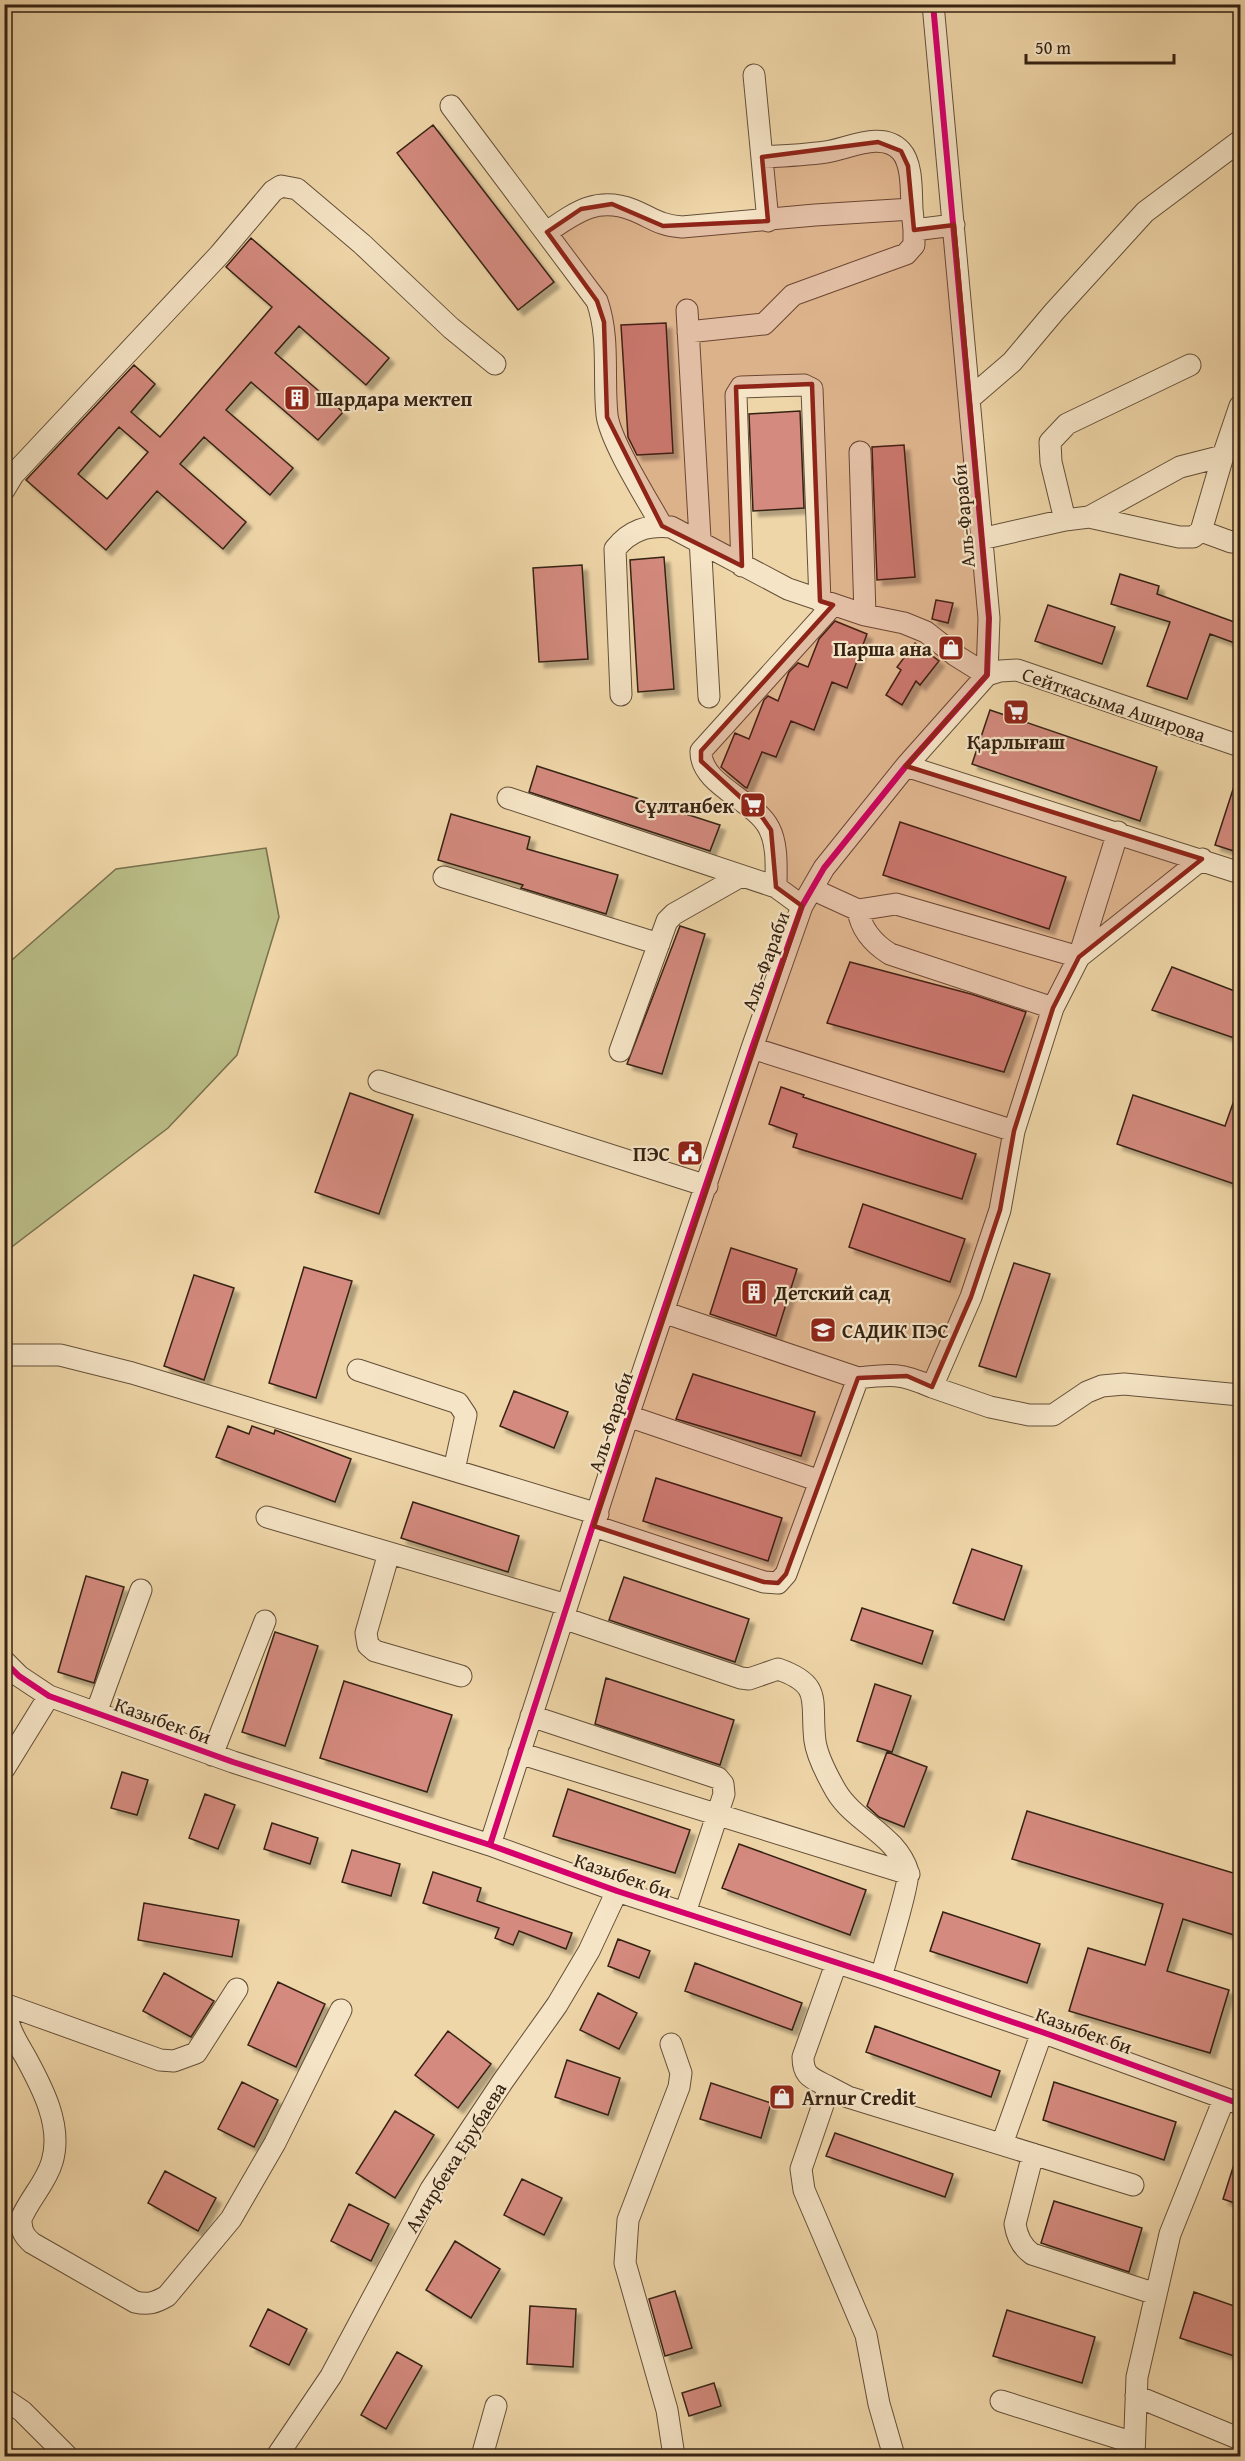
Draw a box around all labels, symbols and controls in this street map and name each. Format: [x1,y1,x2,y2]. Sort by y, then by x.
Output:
scale bar [1026,27,1174,65]
text: 50 m [1035,34,1071,61]
building icon: Шардара мектеп [282,383,312,413]
place label: Шардара мектеп [316,384,472,413]
street label: Аль-Фараби [944,463,982,569]
shop icon: Парша ана [936,633,966,663]
place label: Парша ана [833,634,933,663]
street label: Сейткасыма Аширова [1018,659,1210,749]
supermarket icon: Қарлығаш [1001,697,1031,727]
place label: Қарлығаш [967,727,1065,756]
supermarket icon: Сұлтанбек [738,790,768,820]
place label: Сұлтанбек [635,791,735,820]
street label: Аль-Фараби [734,907,797,1015]
public building icon: ПЭС [675,1138,705,1168]
place label: ПЭС [633,1139,670,1168]
building icon: Детский сад [739,1277,769,1307]
place label: Детский сад [773,1278,890,1307]
school or university icon: САДИК ПЭС [808,1315,838,1345]
place label: САДИК ПЭС [842,1316,949,1345]
street label: Аль-Фараби [580,1368,640,1476]
street label: Казыбек би [111,1689,216,1751]
street label: Казыбек би [570,1845,676,1905]
street label: Казыбек би [1032,1999,1137,2061]
street label: Амирбека Ерубаева [397,2076,513,2238]
shop icon: Arnur Credit [767,2082,797,2112]
place label: Arnur Credit [802,2083,917,2112]

